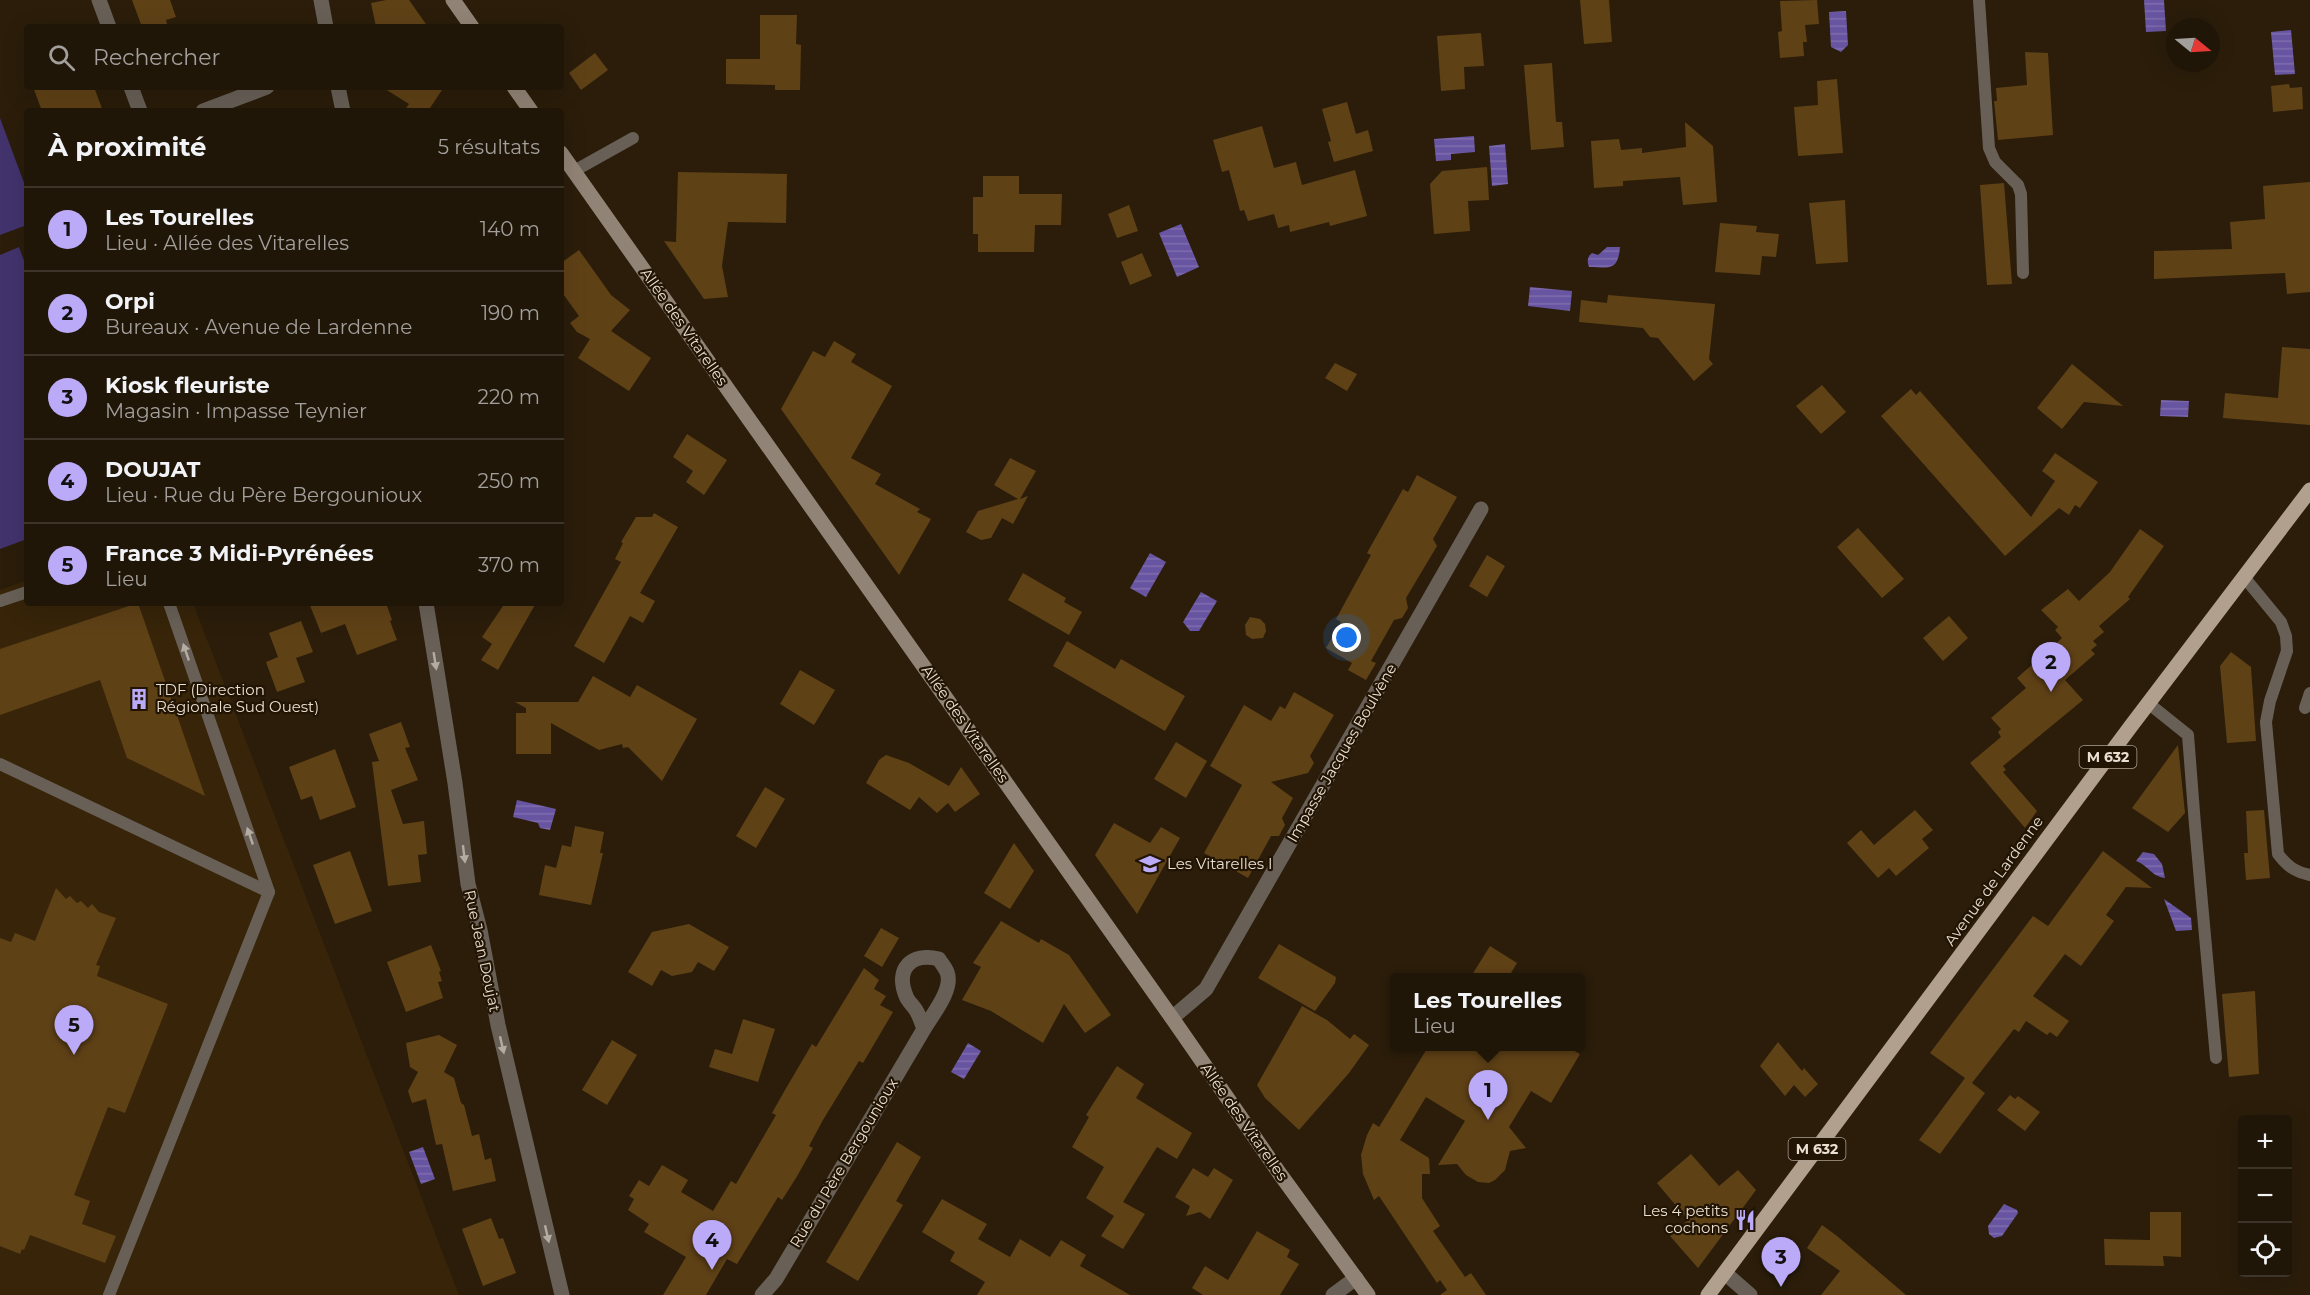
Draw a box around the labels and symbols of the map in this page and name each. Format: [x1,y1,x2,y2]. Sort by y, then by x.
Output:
north arrow [2166,18,2220,72]
street label: Allée des Vitarelles [637,264,732,389]
your location [1332,623,1361,652]
pin: 2 [2032,642,2070,692]
one-way arrow [180,643,190,661]
one-way arrow [431,651,440,670]
street label: Impasse Jacques Boulvène [1283,660,1401,846]
street label: Allée des Vitarelles [918,661,1013,786]
place label: TDF (Direction Régionale Sud Ouest) [156,680,319,716]
building icon: TDF (Direction Régionale Sud Ouest) [127,687,151,711]
road number: M 632 [2080,746,2136,768]
street label: Avenue de Lardenne [1940,812,2047,949]
one-way arrow [244,827,254,845]
one-way arrow [459,844,469,863]
school or university icon: Les Vitarelles I [1138,852,1162,876]
place label: Les Vitarelles I [1167,854,1273,873]
street label: Rue Jean Doujat [460,888,505,1014]
pin: 5 [54,1006,94,1055]
one-way arrow [498,1035,508,1054]
street label: Allée des Vitarelles [1197,1059,1292,1184]
pin: 1 [1468,1070,1508,1120]
street label: Rue du Père Bergounioux [785,1075,902,1251]
road number: M 632 [1788,1138,1846,1160]
place label: Les 4 petits cochons [1642,1201,1728,1237]
restaurant icon: Les 4 petits cochons [1733,1208,1757,1232]
pin: 4 [692,1220,732,1270]
one-way arrow [543,1225,553,1244]
pin: 3 [1762,1238,1800,1287]

